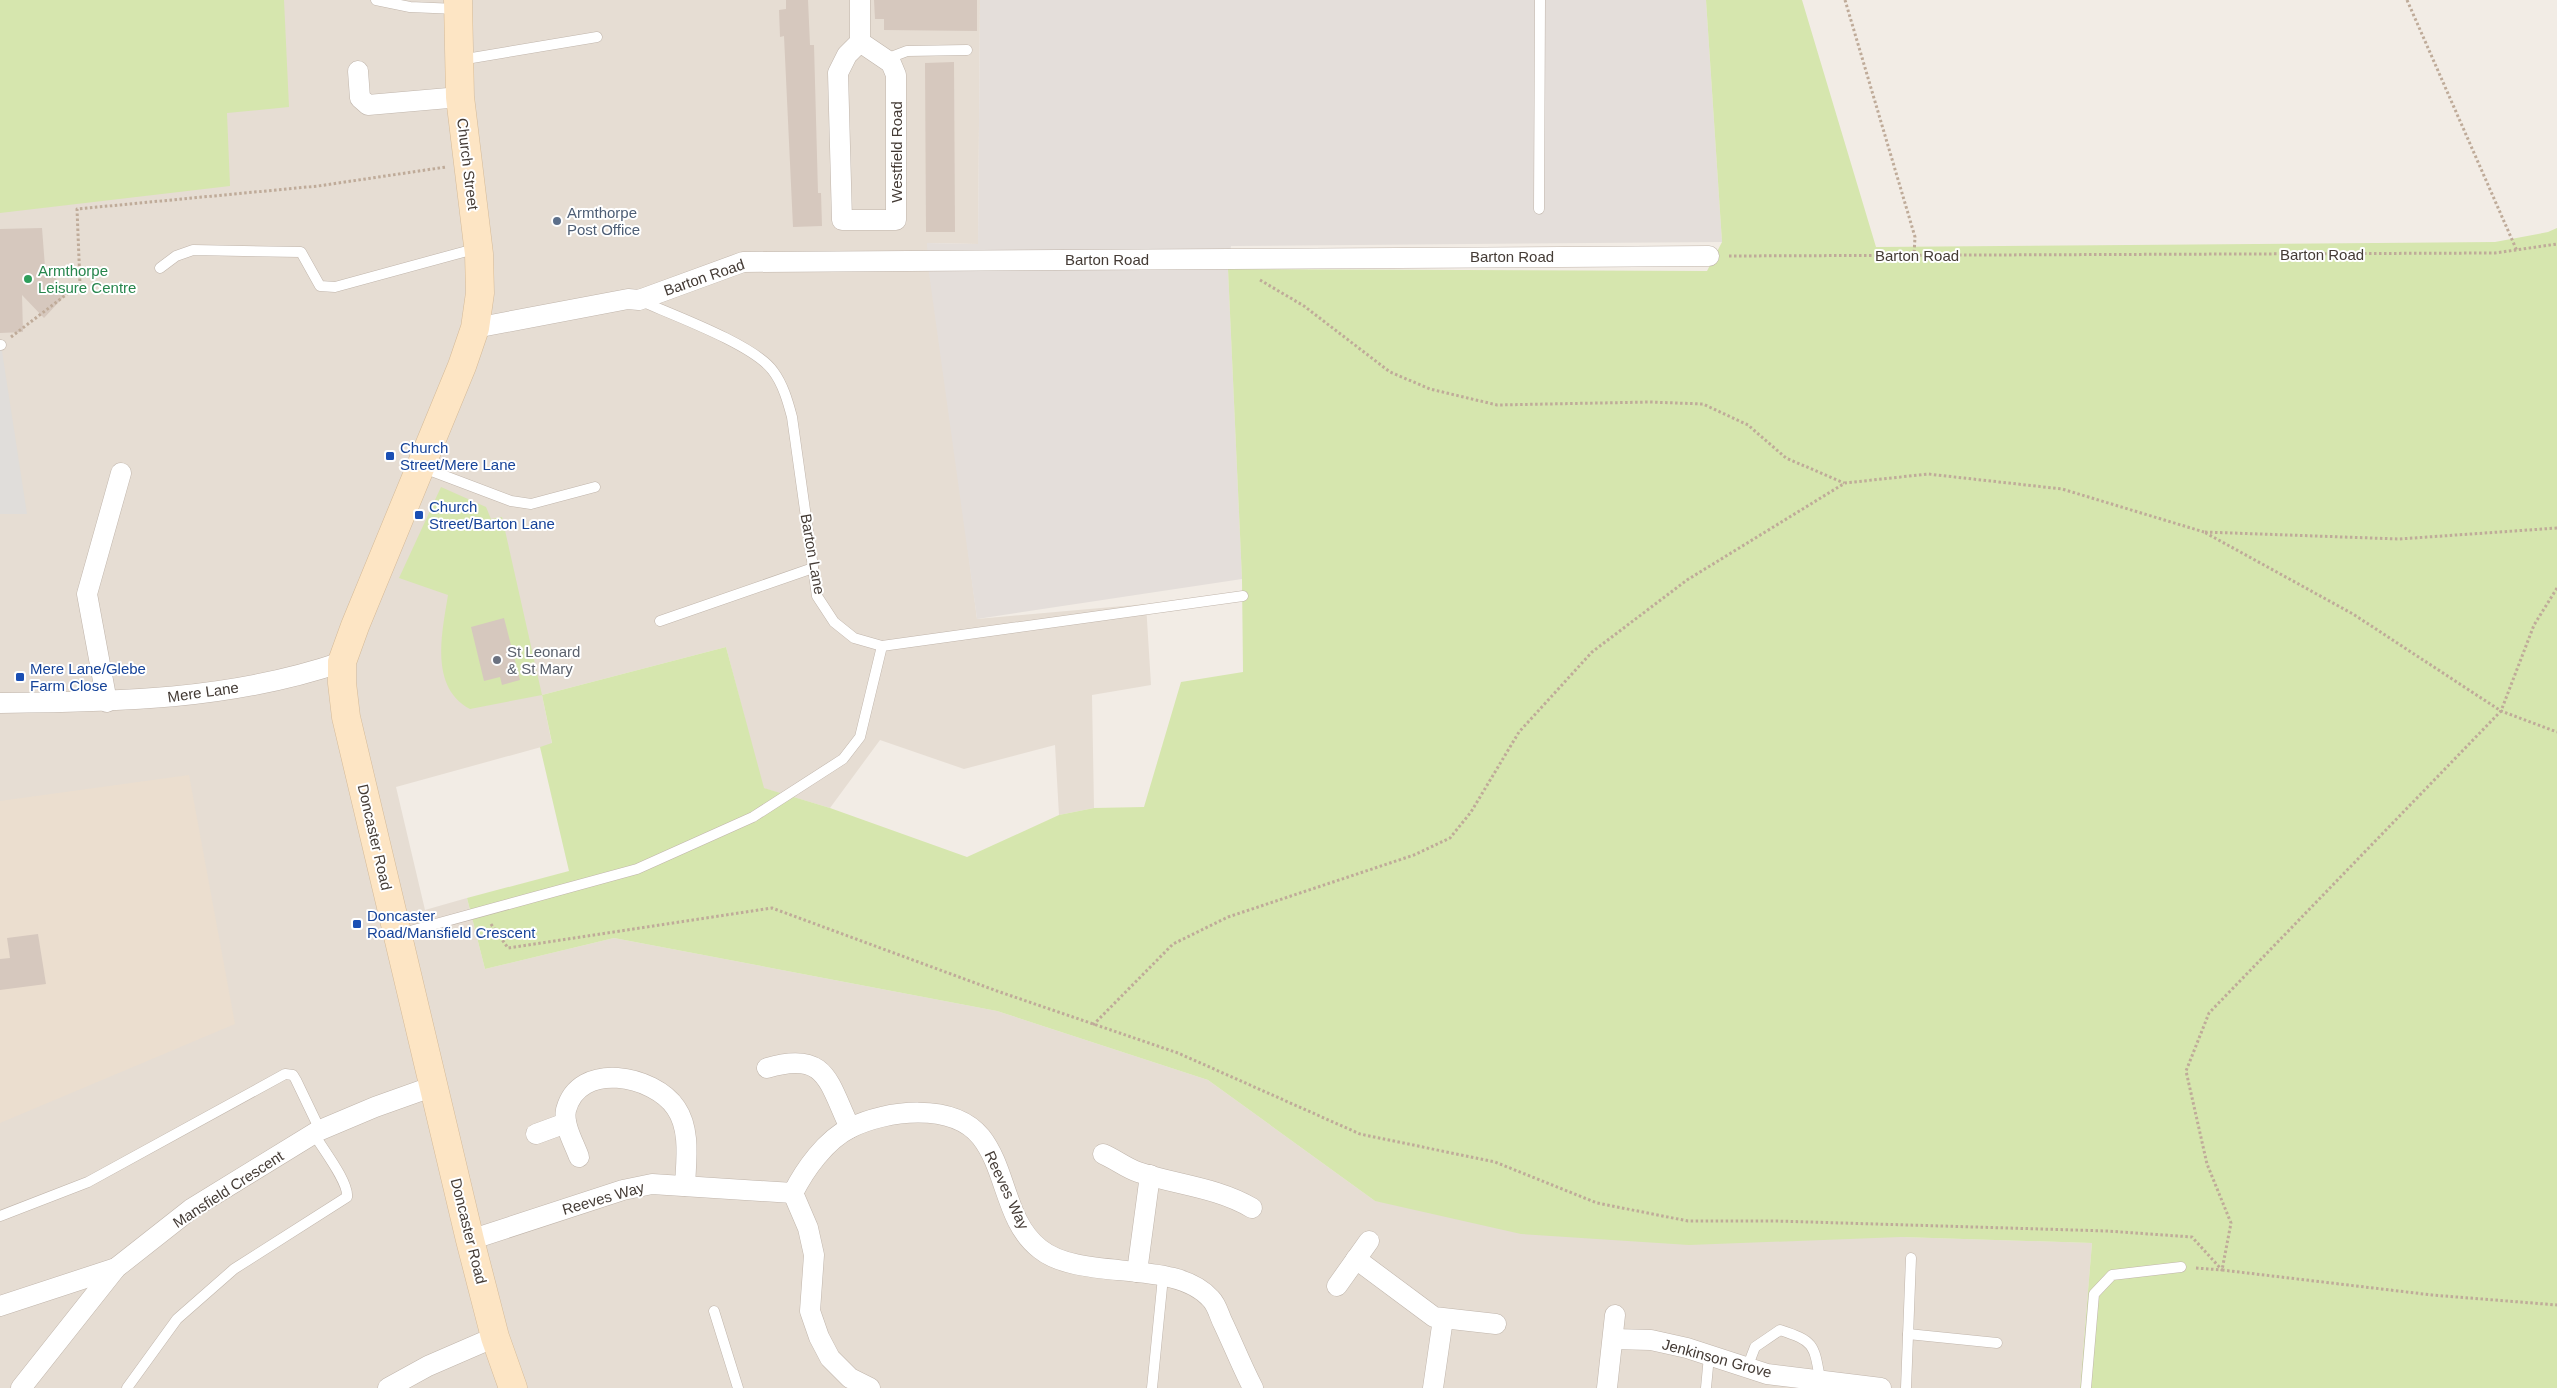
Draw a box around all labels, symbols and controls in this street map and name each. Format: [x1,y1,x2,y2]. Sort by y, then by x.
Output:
street label: Westfield Road [888,101,905,203]
street label: Church Street [454,117,482,212]
place label: Armthorpe Post Office [567,204,640,238]
marker: Armthorpe Post Office [551,215,563,227]
street label: Barton Road [2280,246,2364,263]
street label: Barton Road [1875,247,1959,264]
street label: Barton Road [1470,248,1554,265]
street label: Barton Road [1065,251,1149,268]
street label: Barton Road [661,255,747,299]
place label: Armthorpe Leisure Centre [38,262,136,296]
marker: Armthorpe Leisure Centre [22,273,34,285]
place label: Church Street/Mere Lane [400,439,516,473]
marker: Church Street/Mere Lane [384,450,396,462]
place label: Church Street/Barton Lane [429,498,555,532]
marker: Church Street/Barton Lane [413,509,425,521]
street label: Barton Lane [798,512,828,596]
place label: St Leonard & St Mary [507,643,580,677]
marker: St Leonard & St Mary [491,654,503,666]
place label: Mere Lane/Glebe Farm Close [30,660,146,694]
marker: Mere Lane/Glebe Farm Close [14,671,26,683]
street label: Mere Lane [166,679,240,705]
street label: Doncaster Road [355,782,395,892]
place label: Doncaster Road/Mansfield Crescent [367,907,536,941]
marker: Doncaster Road/Mansfield Crescent [351,918,363,930]
street label: Mansfield Crescent [170,1146,287,1231]
street label: Reeves Way [981,1148,1033,1232]
street label: Doncaster Road [448,1176,490,1286]
street label: Reeves Way [560,1178,646,1218]
street label: Jenkinson Grove [1660,1335,1774,1381]

